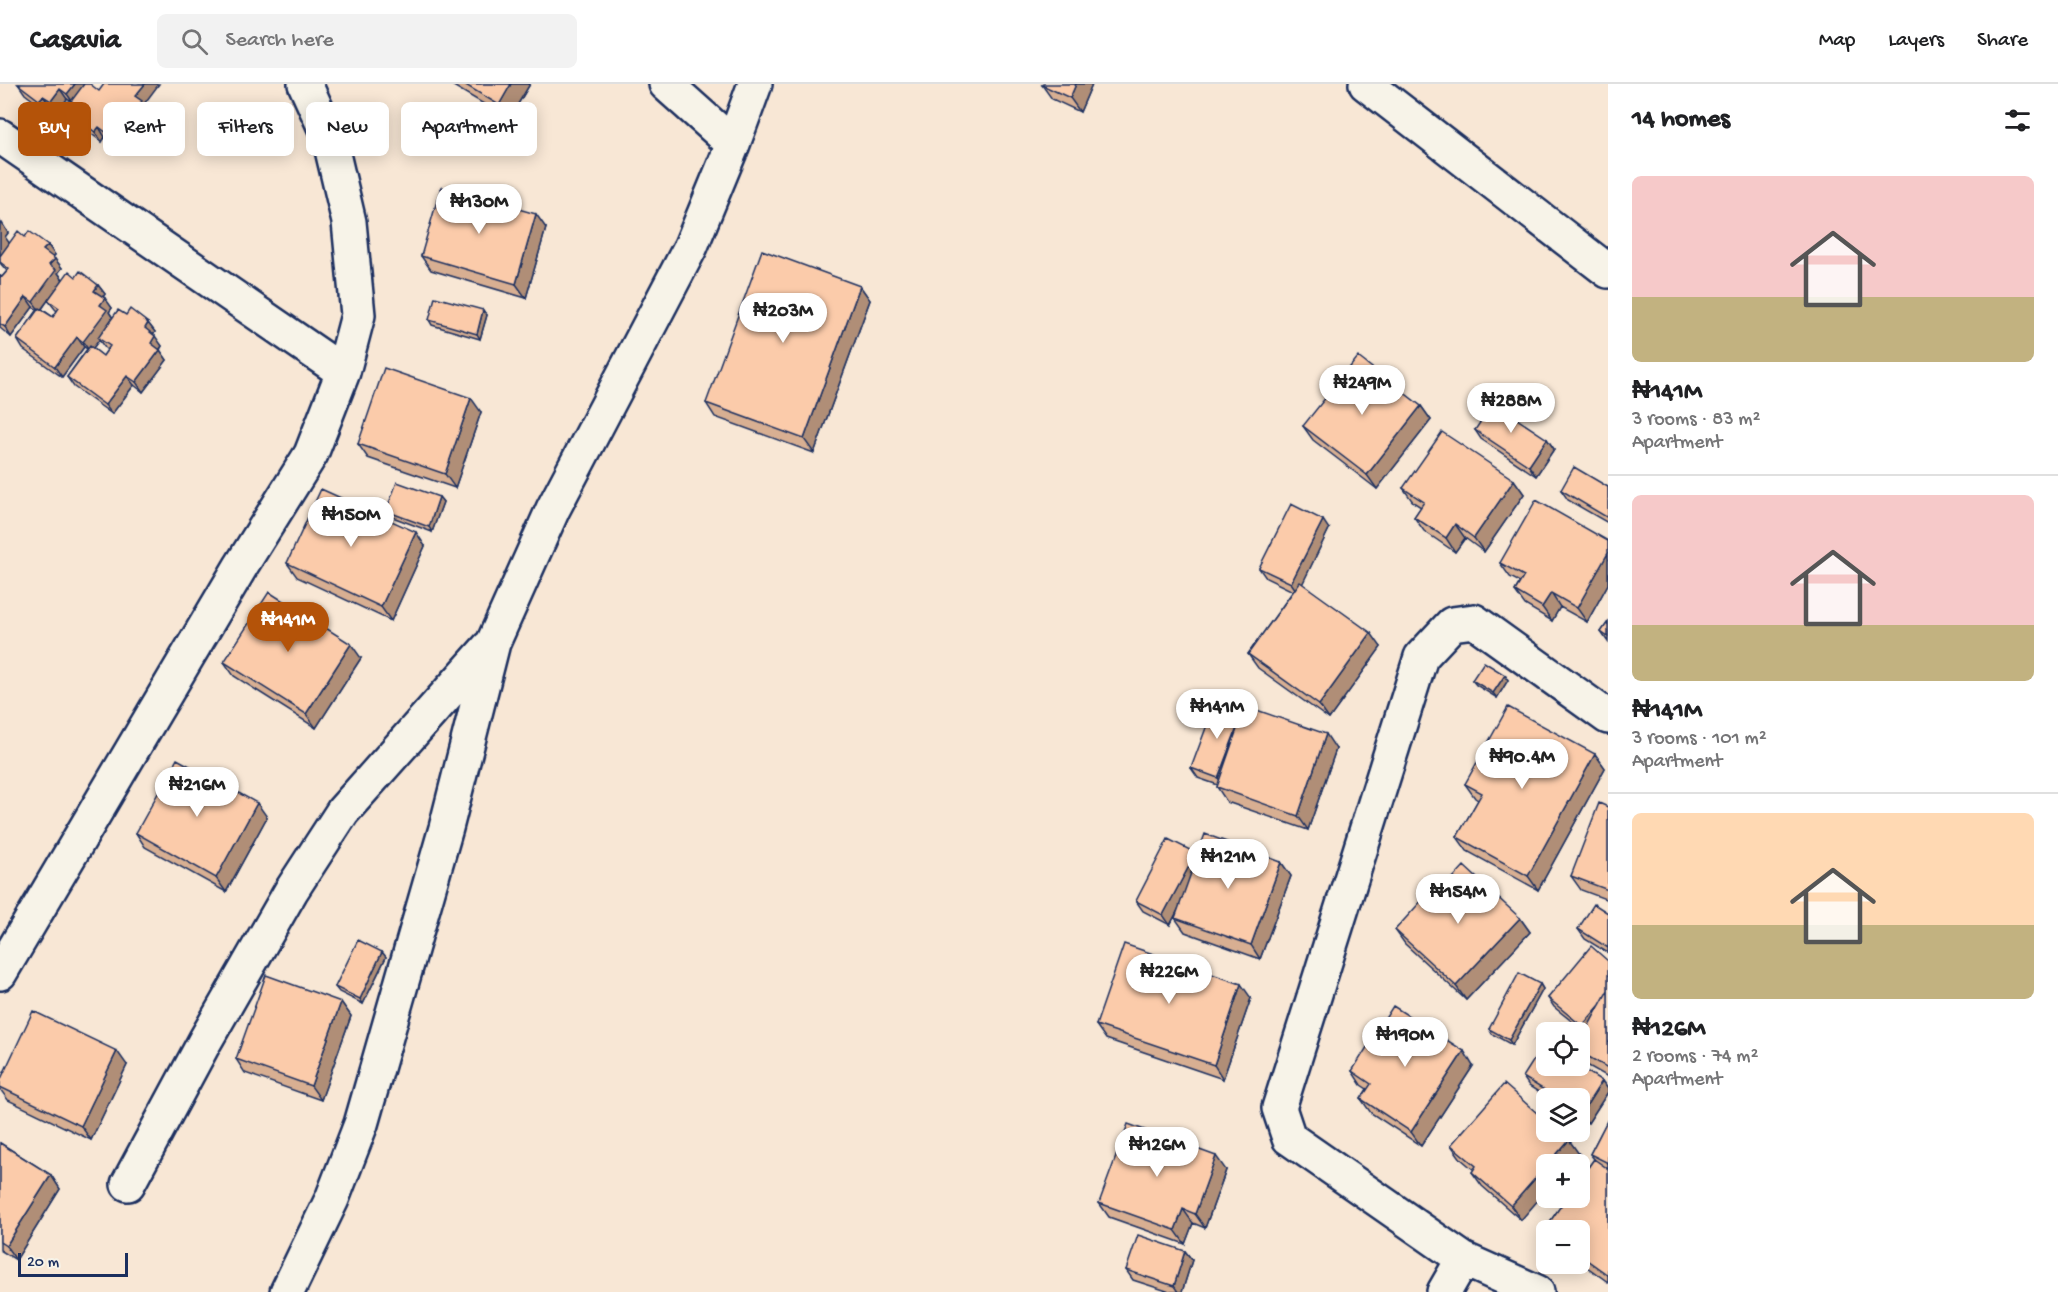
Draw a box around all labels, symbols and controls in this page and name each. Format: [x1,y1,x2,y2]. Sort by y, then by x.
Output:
search box [157,14,577,68]
text: Casavia [30,25,121,58]
icon: search [178,25,211,58]
text: Search here [226,28,334,54]
text: Map [1819,29,1855,54]
text: Layers [1888,29,1944,54]
text: Share [1977,29,2028,54]
chip: Buy [18,102,91,156]
chip: Rent [103,102,185,156]
chip: Filters [197,102,294,156]
chip: New [306,102,389,156]
chip: Apartment [401,102,537,156]
icon: filters [2001,104,2034,137]
text: 14 homes [1632,105,1730,136]
pin: ₦130M [437,184,521,235]
text: ₦130M [450,192,508,215]
icon: home [1779,215,1887,323]
pin: ₦203M [741,293,825,344]
text: ₦203M [753,301,813,324]
pin: ₦249M [1320,365,1404,416]
text: ₦249M [1333,373,1391,396]
text: ₦141M [1632,378,1702,409]
pin: ₦288M [1469,383,1553,434]
text: ₦288M [1481,391,1541,414]
text: 3 rooms · 83 m² [1632,409,1760,432]
text: Apartment [1632,432,1722,455]
pin: ₦150M [309,497,393,548]
text: ₦150M [322,505,380,528]
icon: home [1779,534,1887,642]
pin: ₦141M [246,602,330,653]
text: ₦141M [261,610,315,633]
pin: ₦141M [1175,689,1259,740]
text: ₦141M [1190,697,1244,720]
text: ₦141M [1632,697,1702,728]
text: 3 rooms · 101 m² [1632,728,1767,751]
pin: ₦90.4M [1473,739,1571,790]
text: ₦90.4M [1489,747,1555,770]
text: Apartment [1632,751,1722,774]
pin: ₦216M [155,767,239,818]
text: ₦216M [169,775,225,798]
pin: ₦121M [1186,839,1270,890]
text: ₦121M [1201,847,1255,870]
icon: home [1779,852,1887,960]
pin: ₦154M [1416,874,1500,925]
text: ₦154M [1430,882,1486,905]
pin: ₦226M [1127,954,1211,1005]
text: ₦226M [1140,962,1198,985]
text: ₦126M [1632,1015,1705,1046]
pin: ₦190M [1363,1017,1447,1068]
map controls [1536,1022,1590,1274]
button: locate [1536,1022,1590,1076]
text: ₦190M [1376,1025,1434,1048]
text: 2 rooms · 74 m² [1632,1046,1758,1069]
text: Apartment [1632,1069,1722,1092]
button: layers [1536,1088,1590,1142]
pin: ₦126M [1115,1127,1199,1178]
text: ₦126M [1129,1135,1185,1158]
button: + [1536,1154,1590,1208]
button: − [1536,1220,1590,1274]
scale bar [18,1250,128,1278]
text: 20 m [27,1254,59,1273]

